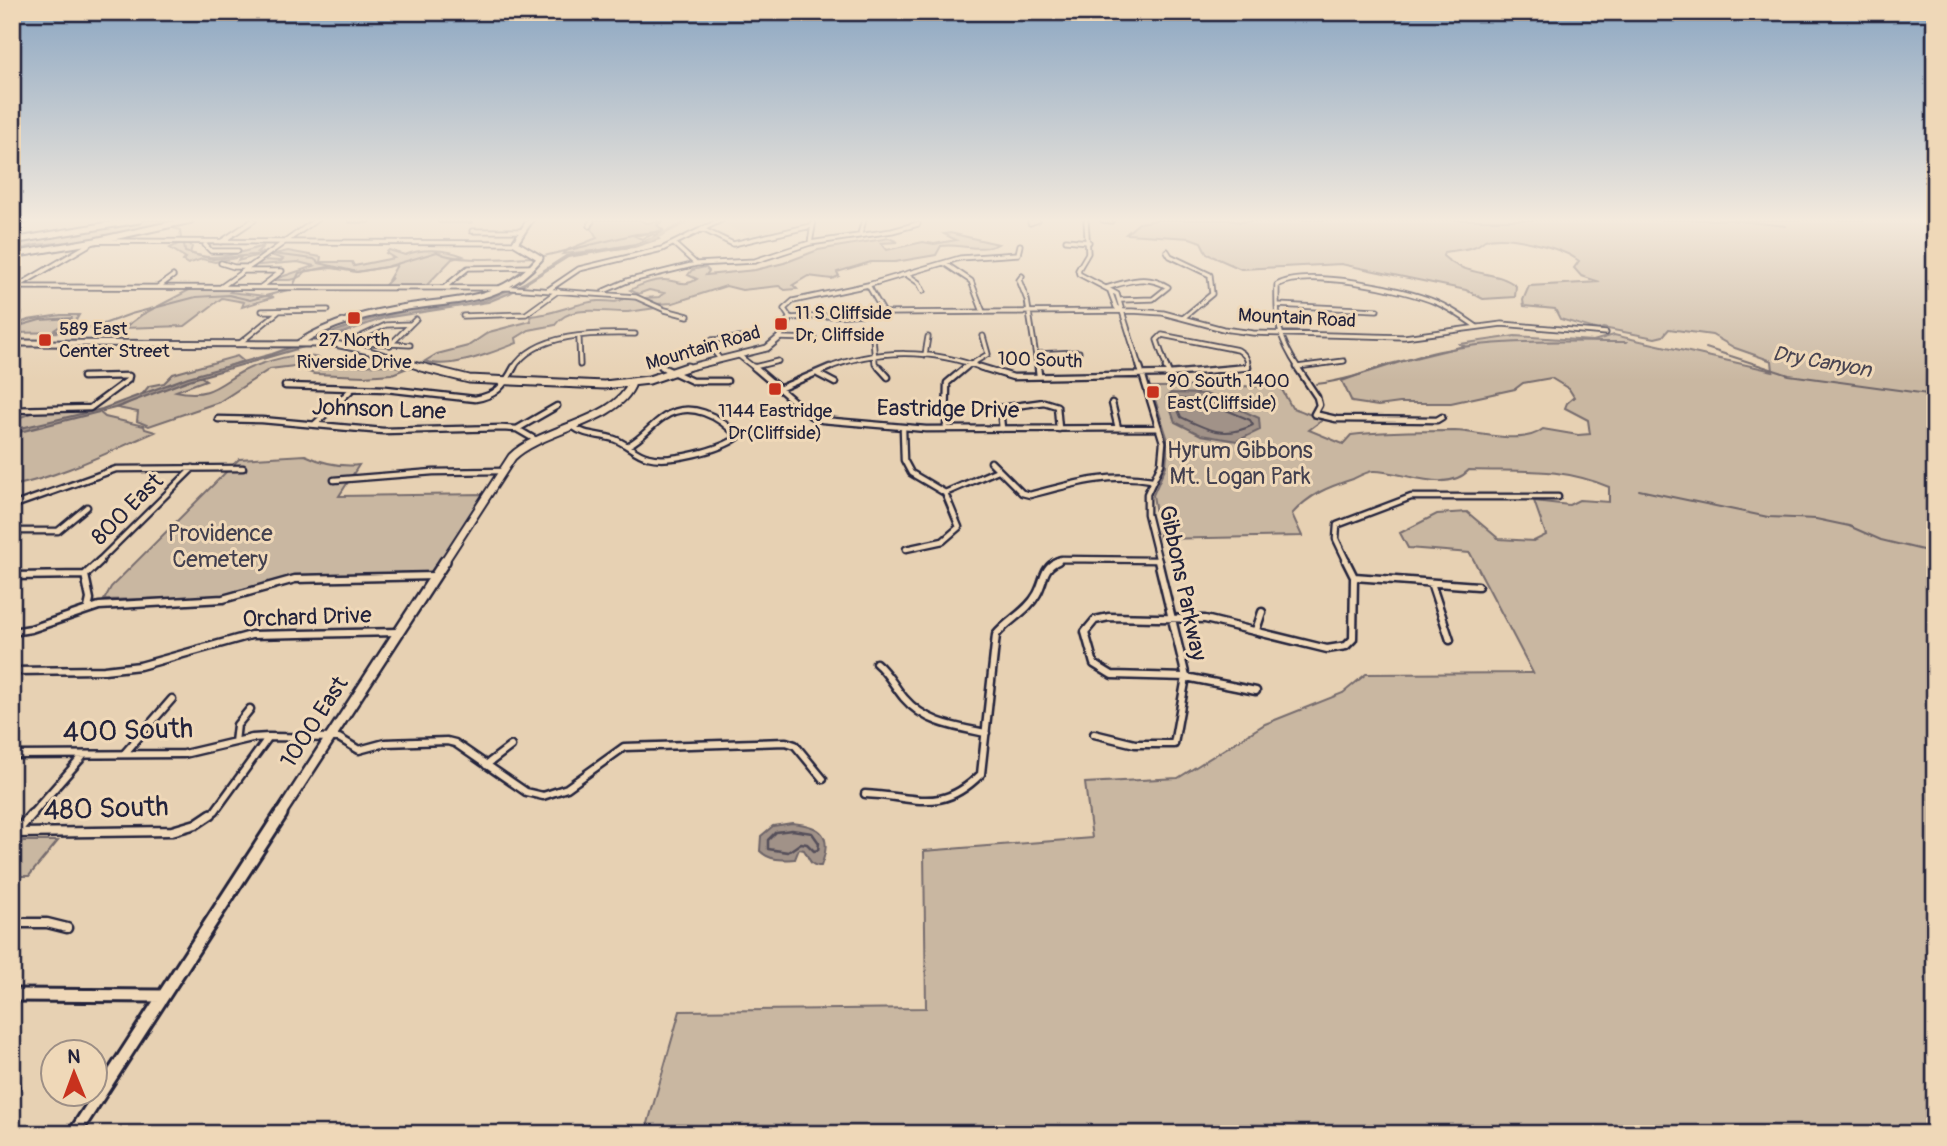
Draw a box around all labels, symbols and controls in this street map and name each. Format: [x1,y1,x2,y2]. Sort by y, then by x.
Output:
place label: 11 S Cliffside Dr, Cliffside [795,301,893,347]
street label: Mountain Road [1237,303,1357,333]
marker: 27 North Riverside Drive [346,310,362,326]
marker: 11 S Cliffside Dr, Cliffside [773,316,789,332]
place label: 589 East Center Street [59,317,170,363]
street label: Mountain Road [643,320,763,376]
place label: 27 North Riverside Drive [296,328,412,374]
marker: 589 East Center Street [37,332,53,348]
water label: Dry Canyon [1771,340,1875,384]
street label: 100 South [997,347,1083,373]
place label: 90 South 1400 East(Cliffside) [1167,369,1290,415]
marker: 1144 Eastridge Dr(Cliffside) [767,381,783,397]
marker: 90 South 1400 East(Cliffside) [1145,384,1161,400]
street label: Johnson Lane [311,392,447,426]
street label: Eastridge Drive [876,393,1020,425]
place label: 1144 Eastridge Dr(Cliffside) [718,399,833,445]
park label: Hyrum Gibbons Mt. Logan Park [1167,436,1313,491]
street label: 800 East [85,466,170,551]
street label: Gibbons Parkway [1152,503,1214,664]
park label: Providence Cemetery [167,519,273,574]
street label: Orchard Drive [242,600,373,634]
street label: 1000 East [274,670,355,773]
street label: 400 South [62,711,194,751]
street label: 480 South [43,789,169,829]
north arrow [38,1038,108,1108]
text: N [67,1045,80,1069]

